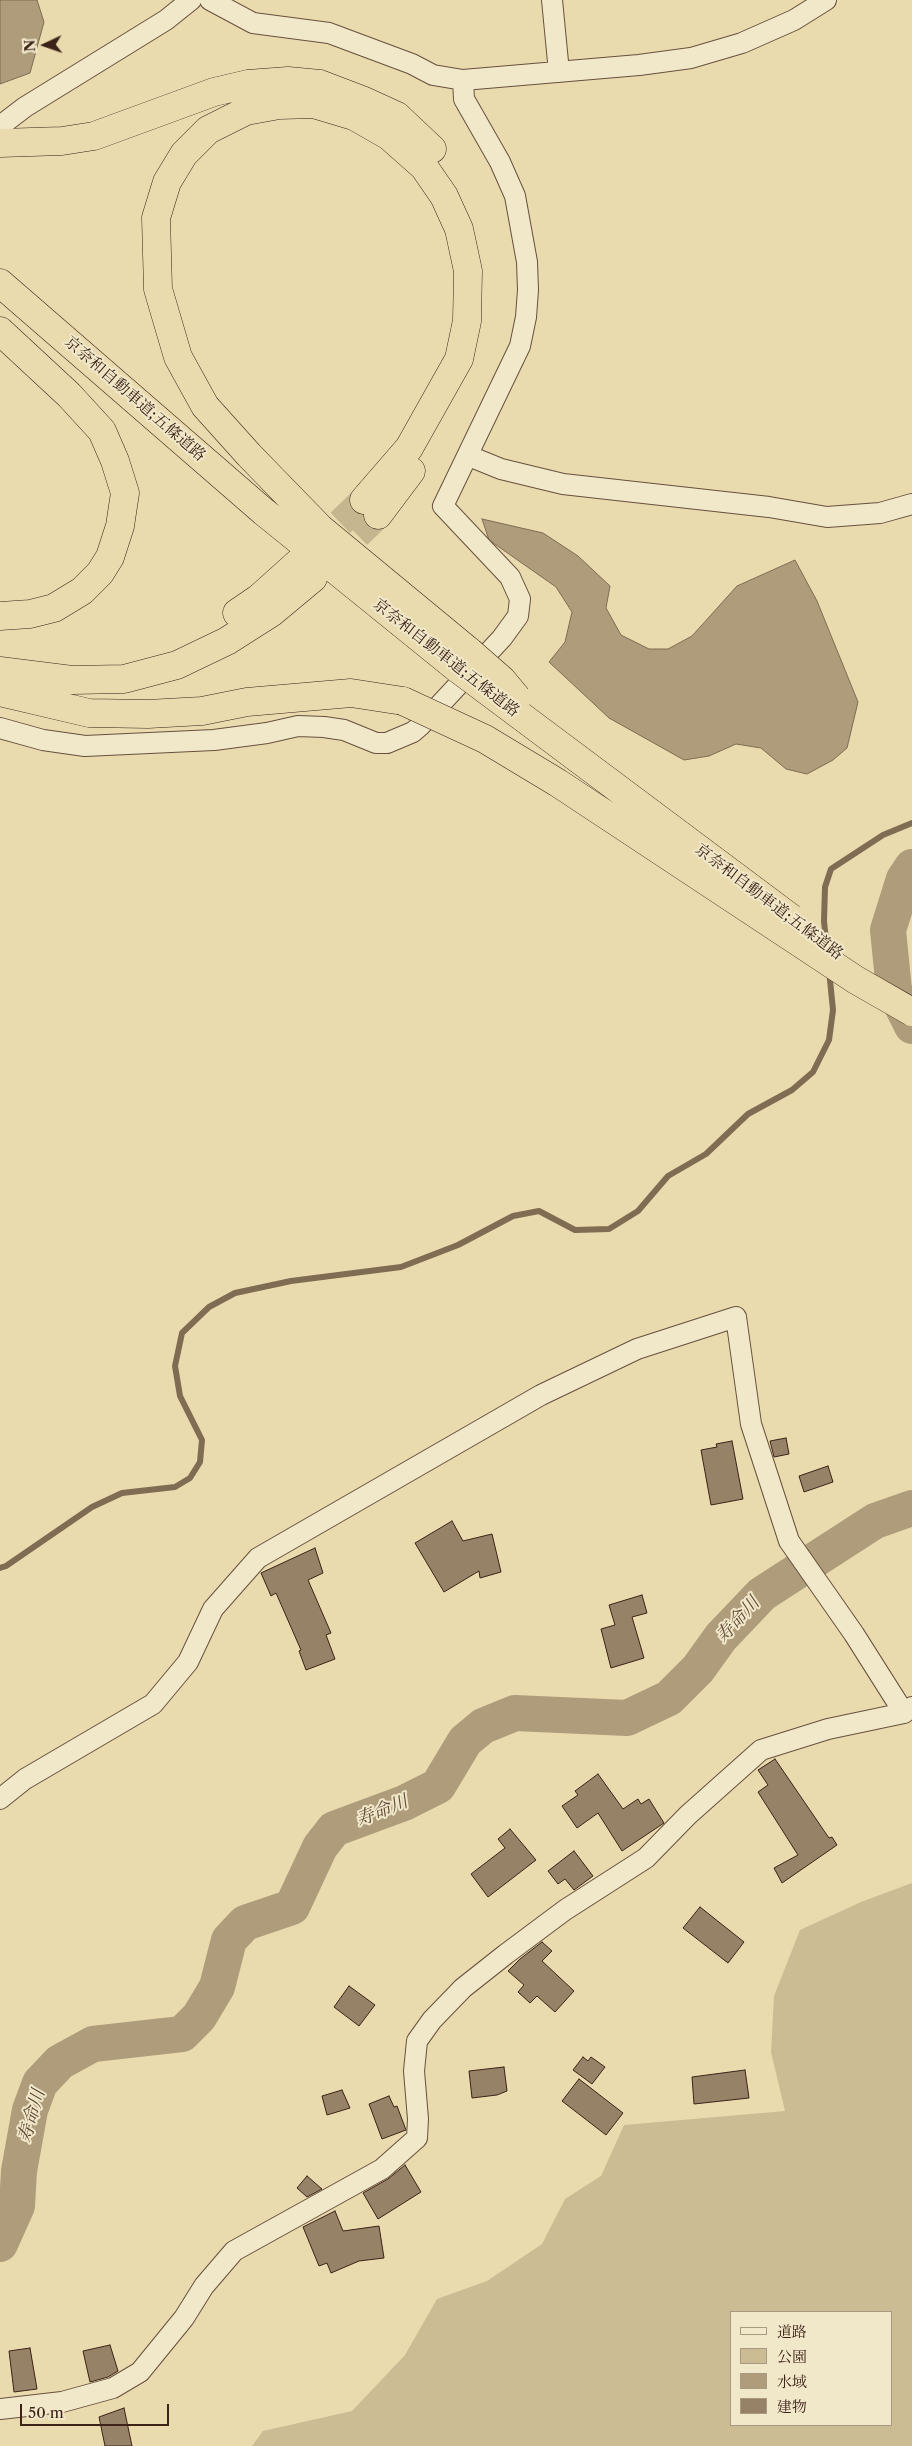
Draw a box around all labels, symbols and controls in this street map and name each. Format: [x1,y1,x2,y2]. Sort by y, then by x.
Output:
north arrow [20,20,70,70]
text: N [21,39,39,52]
street label: 京奈和自動車道;五條道路 [61,333,209,465]
street label: 京奈和自動車道;五條道路 [369,595,523,721]
street label: 京奈和自動車道;五條道路 [691,840,847,964]
water label: 寿命川 [712,1593,764,1647]
water label: 寿命川 [353,1791,411,1831]
water label: 寿命川 [14,2087,50,2145]
legend [730,2311,892,2426]
text: 道路 [777,2322,807,2341]
text: 公園 [777,2347,807,2366]
text: 水域 [777,2372,807,2391]
scale bar [22,2394,171,2426]
text: 建物 [777,2397,807,2416]
text: 50 m [28,2403,64,2422]

